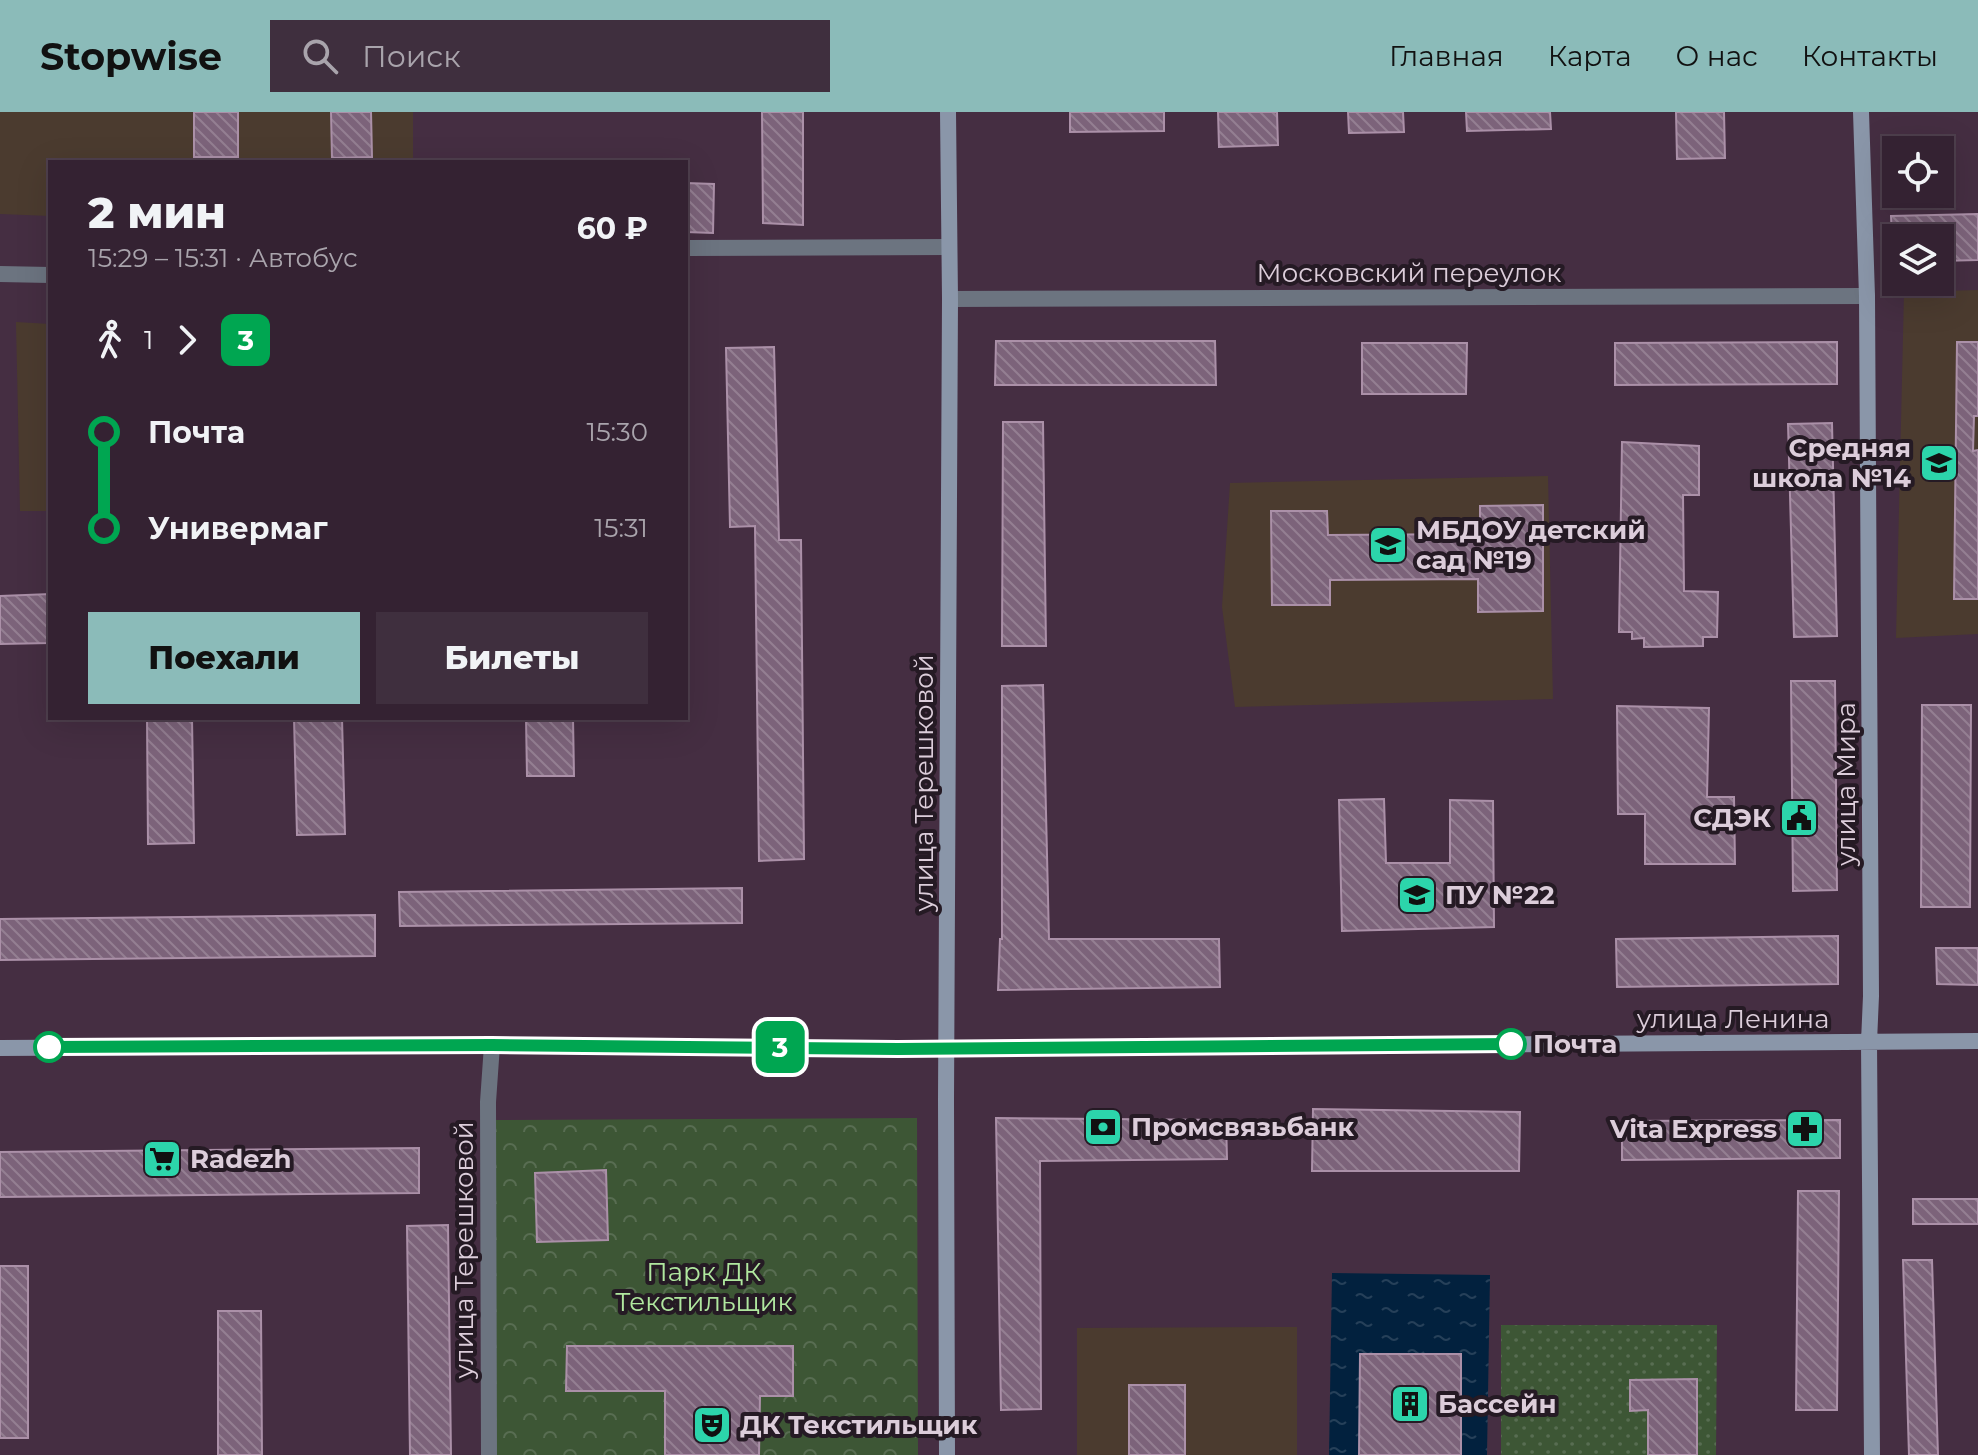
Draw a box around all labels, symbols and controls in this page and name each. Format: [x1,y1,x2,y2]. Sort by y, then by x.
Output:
search box [270,20,830,92]
text: Stopwise [40,33,222,80]
icon: search [298,34,342,78]
text: Поиск [362,38,461,75]
text: Главная [1389,39,1504,73]
text: Карта [1548,39,1632,73]
text: О нас [1676,39,1758,73]
text: Контакты [1802,39,1938,73]
map controls [1882,136,1954,296]
button: locate [1882,136,1954,208]
text: 2 мин [88,185,226,239]
text: 60 ₽ [577,210,648,247]
button: layers [1882,224,1954,296]
text: 15:29 – 15:31 · Автобус [88,242,358,274]
street label: Московский переулок [1257,257,1561,289]
icon: walk [88,318,132,362]
icon: forward [165,318,209,362]
text: 3 [237,323,254,357]
text: 1 [144,324,153,356]
text: Почта [148,414,245,451]
text: 15:30 [587,416,648,448]
place label: Средняя школа №14 [1752,432,1911,494]
school or university icon: Средняя школа №14 [1918,442,1960,484]
text: Универмаг [148,510,328,547]
text: 15:31 [594,512,648,544]
place label: МБДОУ детский сад №19 [1416,514,1646,576]
school or university icon: МБДОУ детский сад №19 [1367,524,1409,566]
button: Поехали [88,612,360,704]
button: Билеты [376,612,648,704]
street label: улица Терешковой [908,654,940,913]
street label: улица Мира [1830,702,1862,867]
public building icon: СДЭК [1778,797,1820,839]
place label: СДЭК [1693,802,1771,834]
school or university icon: ПУ №22 [1396,874,1438,916]
place label: ПУ №22 [1445,879,1555,911]
street label: улица Ленина [1636,1003,1829,1035]
line badge: 3 [754,1021,806,1073]
place label: Почта [1533,1028,1617,1060]
marker: Почта [1496,1029,1526,1059]
text: 3 [772,1030,788,1064]
unlabelled marker [34,1032,64,1062]
bank icon: Промсвязьбанк [1082,1106,1124,1148]
pharmacy icon: Vita Express [1784,1108,1826,1150]
place label: Промсвязьбанк [1131,1111,1355,1143]
place label: Vita Express [1609,1113,1777,1145]
street label: улица Терешковой [448,1121,480,1380]
supermarket icon: Radezh [141,1138,183,1180]
place label: Radezh [190,1143,291,1175]
park label: Парк ДК Текстильщик [615,1256,793,1318]
building icon: Бассейн [1389,1383,1431,1425]
place label: Бассейн [1438,1388,1557,1420]
theatre icon: ДК Текстильщик [691,1404,733,1446]
place label: ДК Текстильщик [740,1409,978,1441]

